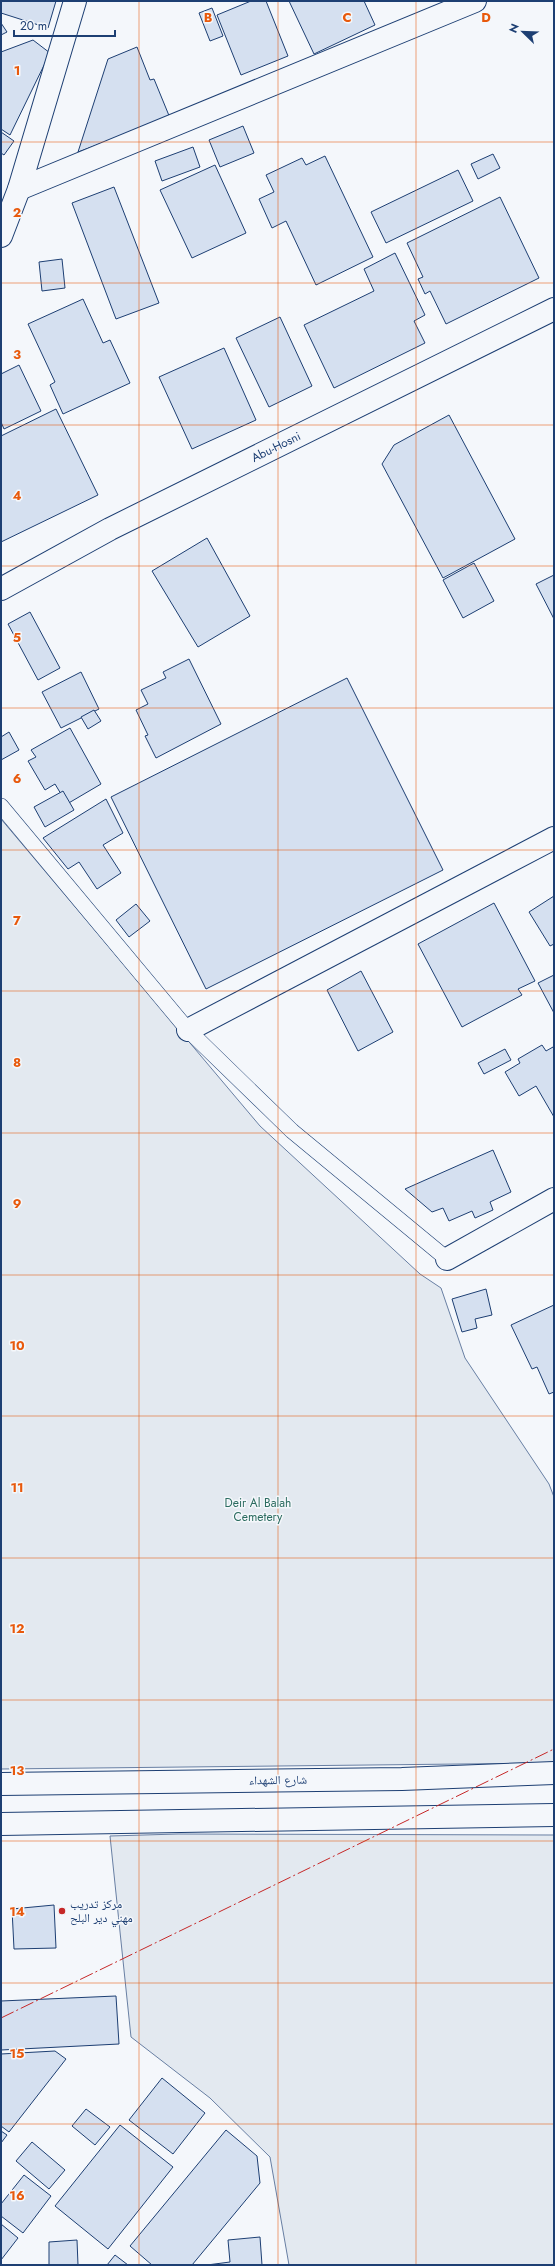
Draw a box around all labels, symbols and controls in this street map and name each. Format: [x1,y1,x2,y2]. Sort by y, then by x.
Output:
text: B [204,8,213,27]
text: C [342,8,352,27]
text: D [481,8,491,27]
scale bar [14,12,115,38]
north arrow [503,12,543,52]
text: 20 m [20,17,47,35]
text: N [505,21,523,35]
text: 1 [14,61,20,80]
text: 2 [13,203,21,222]
text: 3 [13,345,21,364]
street label: Abu-Hosni [248,427,304,467]
text: 4 [12,486,22,505]
text: 5 [13,628,21,647]
text: 6 [13,769,22,788]
text: 7 [13,911,21,930]
text: 8 [13,1053,21,1072]
text: 9 [13,1194,22,1213]
text: 10 [9,1336,25,1355]
text: 11 [10,1478,24,1497]
park label: Deir Al Balah Cemetery [225,1494,291,1526]
text: 12 [9,1619,25,1638]
text: 13 [10,1761,24,1780]
street label: شارع الشهداء [249,1770,307,1790]
place label: مركز تدريب مهني دير البلح [70,1895,133,1928]
text: 14 [9,1902,25,1921]
marker: مركز تدريب مهني دير البلح [57,1906,67,1916]
text: 15 [9,2044,25,2063]
text: 16 [9,2186,25,2205]

